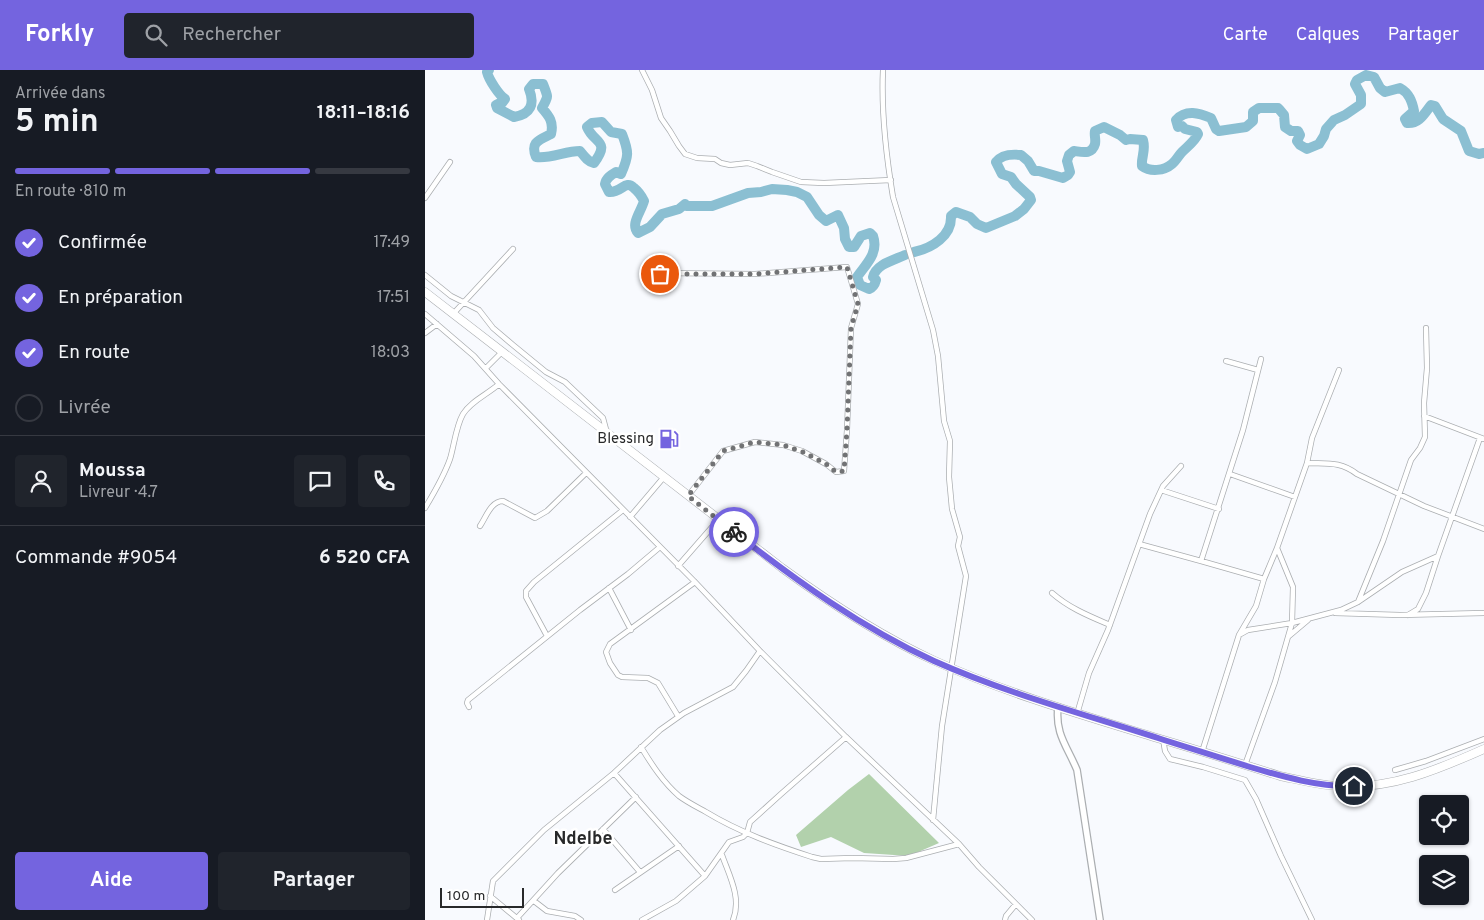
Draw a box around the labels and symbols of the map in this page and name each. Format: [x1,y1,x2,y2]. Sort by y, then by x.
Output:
pin [639,253,681,295]
fuel station icon: Blessing [658,428,680,450]
place label: Blessing [597,430,654,449]
courier [709,507,759,557]
pin [1333,765,1375,807]
district label: Ndelbe [553,828,613,851]
scale bar [440,885,524,908]

